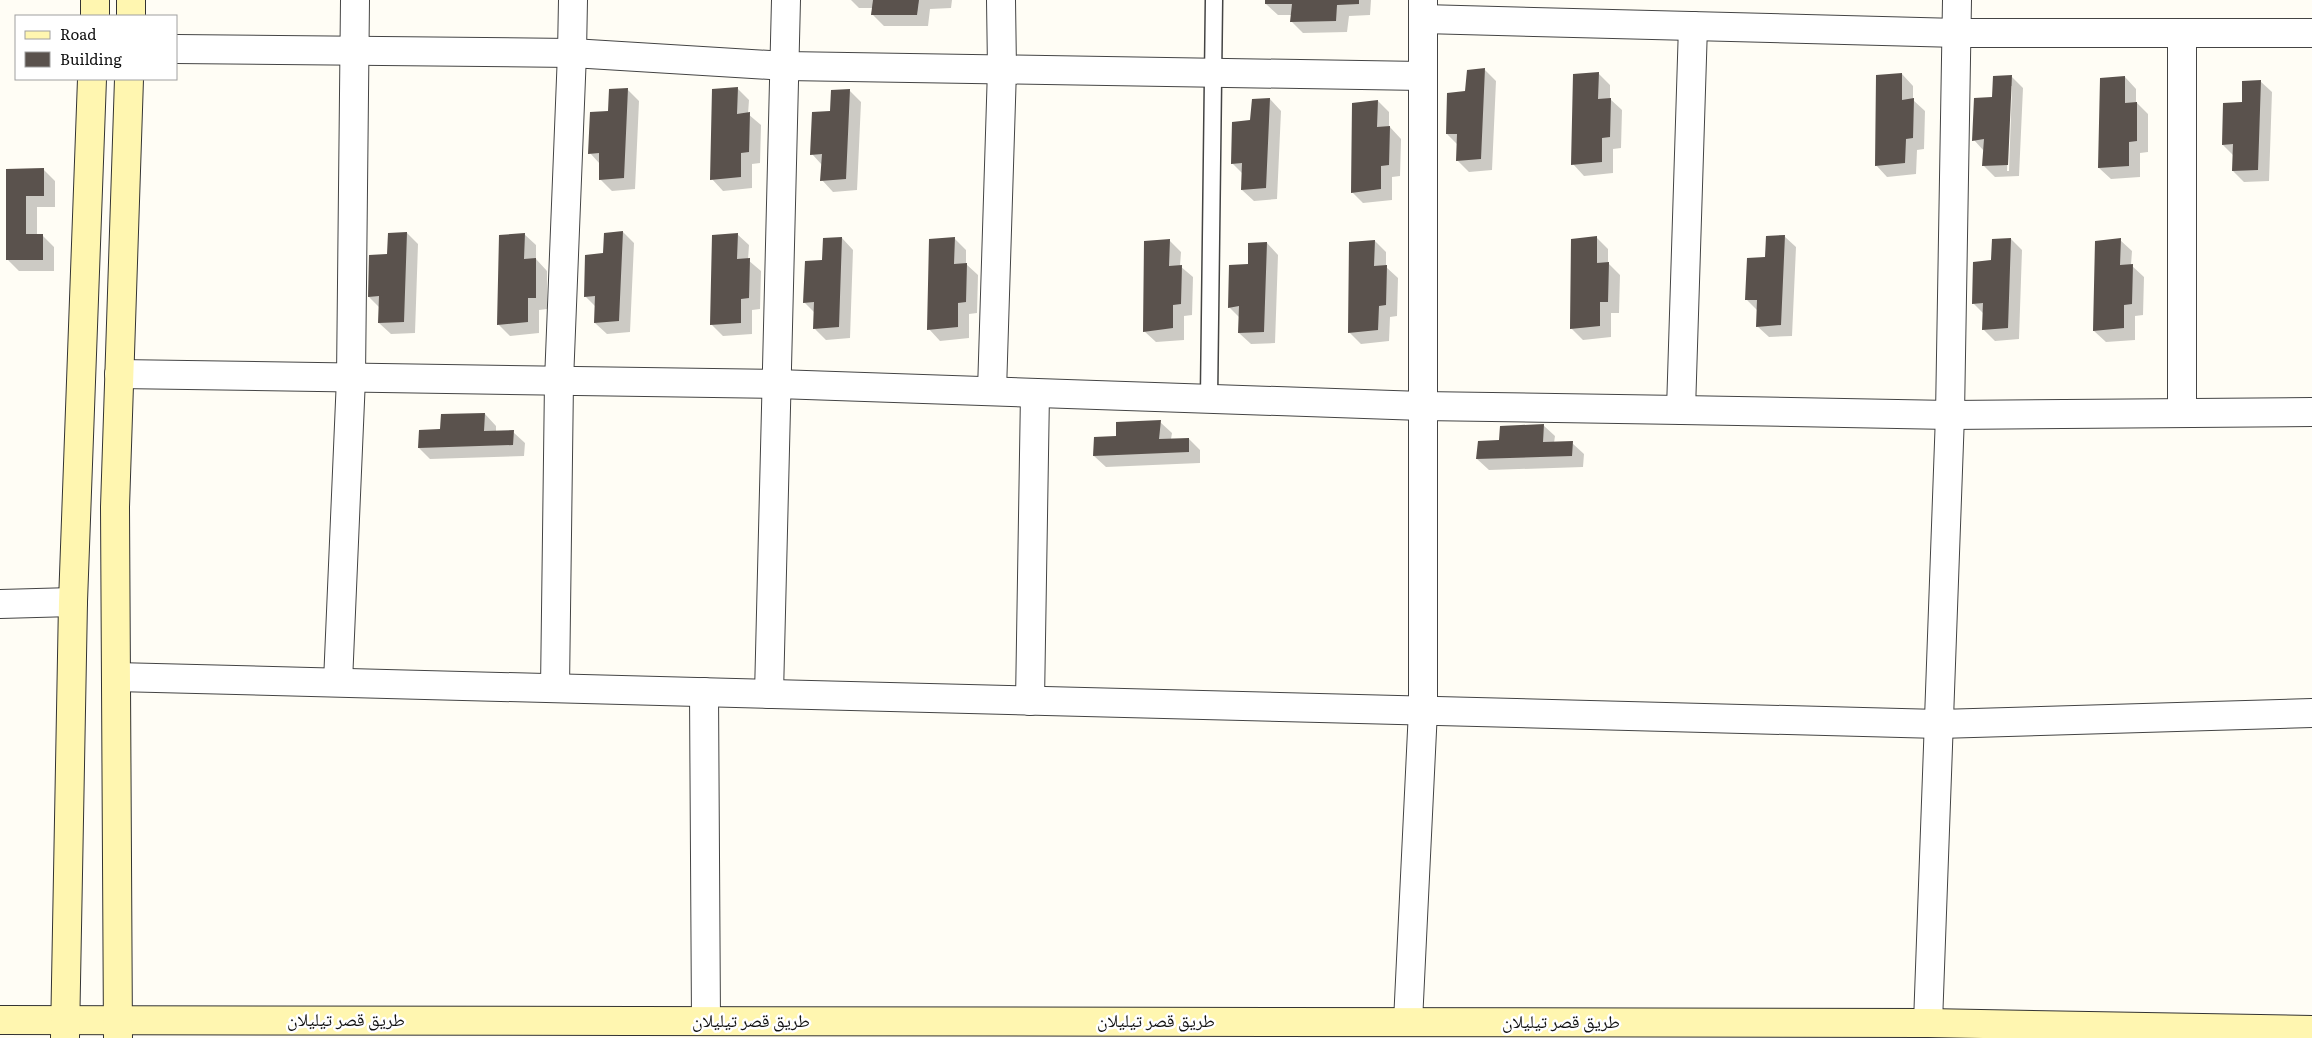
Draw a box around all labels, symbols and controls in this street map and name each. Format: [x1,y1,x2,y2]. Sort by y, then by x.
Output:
legend [15,15,178,80]
text: Road [60,22,96,45]
text: Building [60,47,122,70]
street label: طريق قصر تيليلان [287,1005,405,1032]
street label: طريق قصر تيليلان [692,1006,810,1033]
street label: طريق قصر تيليلان [1097,1006,1215,1033]
street label: طريق قصر تيليلان [1502,1007,1620,1034]

